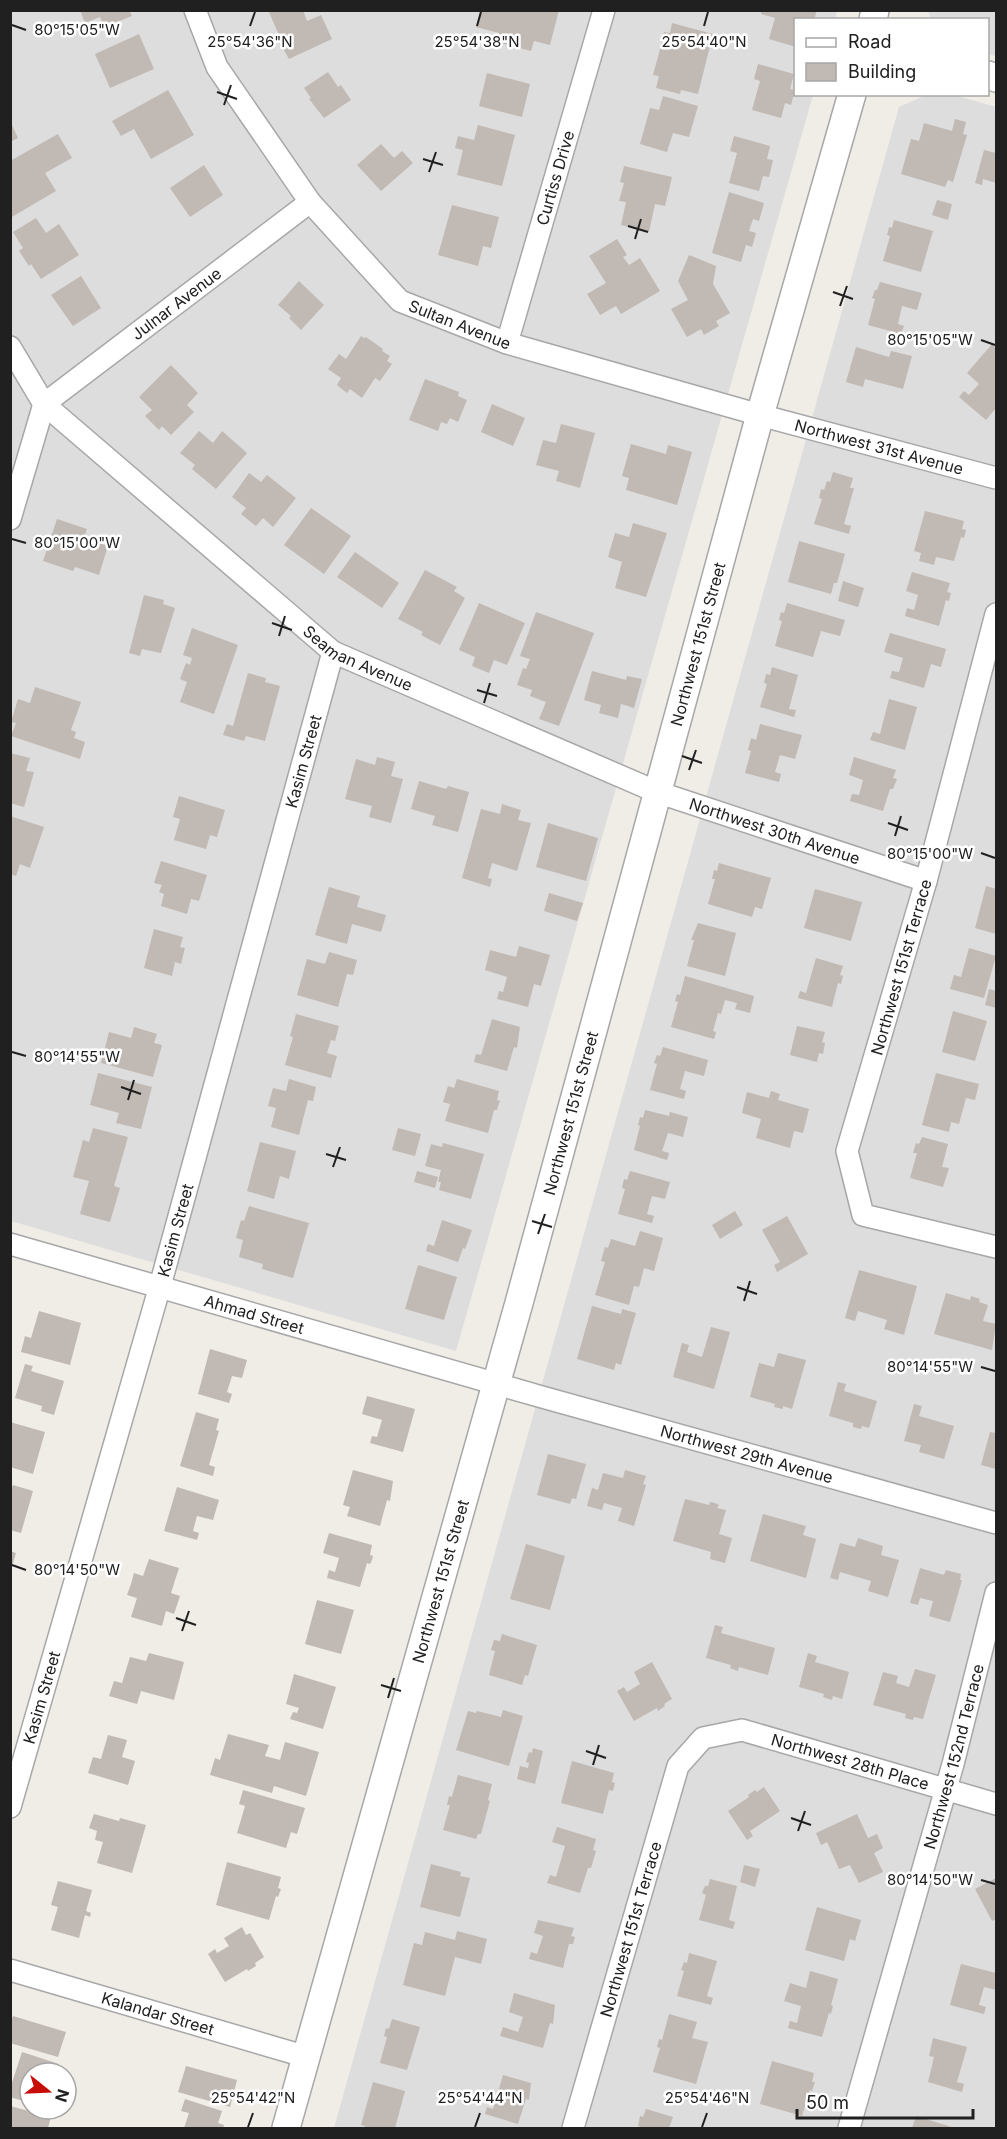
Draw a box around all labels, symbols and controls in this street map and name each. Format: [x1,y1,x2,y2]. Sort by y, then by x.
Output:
legend [794,18,989,96]
text: 80°15'05"W [34,20,120,39]
text: Road [848,31,891,52]
text: 25°54'36"N [207,32,293,51]
text: 25°54'38"N [434,32,520,51]
text: 25°54'40"N [662,32,746,51]
text: Building [848,61,916,82]
street label: Curtiss Drive [532,128,578,228]
street label: Julnar Avenue [127,263,225,344]
street label: Sultan Avenue [406,295,514,354]
text: 80°15'05"W [887,330,973,349]
street label: Northwest 31st Avenue [792,415,966,479]
text: 80°15'00"W [34,533,120,552]
street label: Northwest 151st Street [666,560,730,728]
street label: Seaman Avenue [299,621,416,695]
street label: Kasim Street [281,713,325,810]
street label: Northwest 30th Avenue [687,793,863,868]
text: 80°15'00"W [887,844,973,863]
street label: Northwest 151st Terrace [866,877,936,1057]
street label: Northwest 151st Street [539,1029,602,1197]
text: 80°14'55"W [34,1047,120,1066]
street label: Kasim Street [153,1181,197,1279]
street label: Ahmad Street [202,1290,306,1338]
text: 80°14'55"W [887,1357,973,1376]
street label: Northwest 29th Avenue [658,1420,835,1487]
street label: Northwest 151st Street [408,1497,473,1665]
text: 80°14'50"W [34,1560,120,1579]
street label: Kasim Street [19,1649,64,1746]
street label: Northwest 152nd Terrace [919,1662,988,1851]
street label: Northwest 28th Place [769,1729,931,1794]
street label: Northwest 151st Terrace [596,1839,666,2019]
text: 80°14'50"W [887,1870,973,1889]
street label: Kalandar Street [99,1987,217,2039]
north arrow [18,2061,78,2121]
scale bar [797,2082,972,2120]
text: N [51,2087,74,2105]
text: 25°54'42"N [211,2088,295,2107]
text: 25°54'44"N [437,2088,523,2107]
text: 25°54'46"N [665,2088,749,2107]
text: 50 m [806,2092,849,2113]

